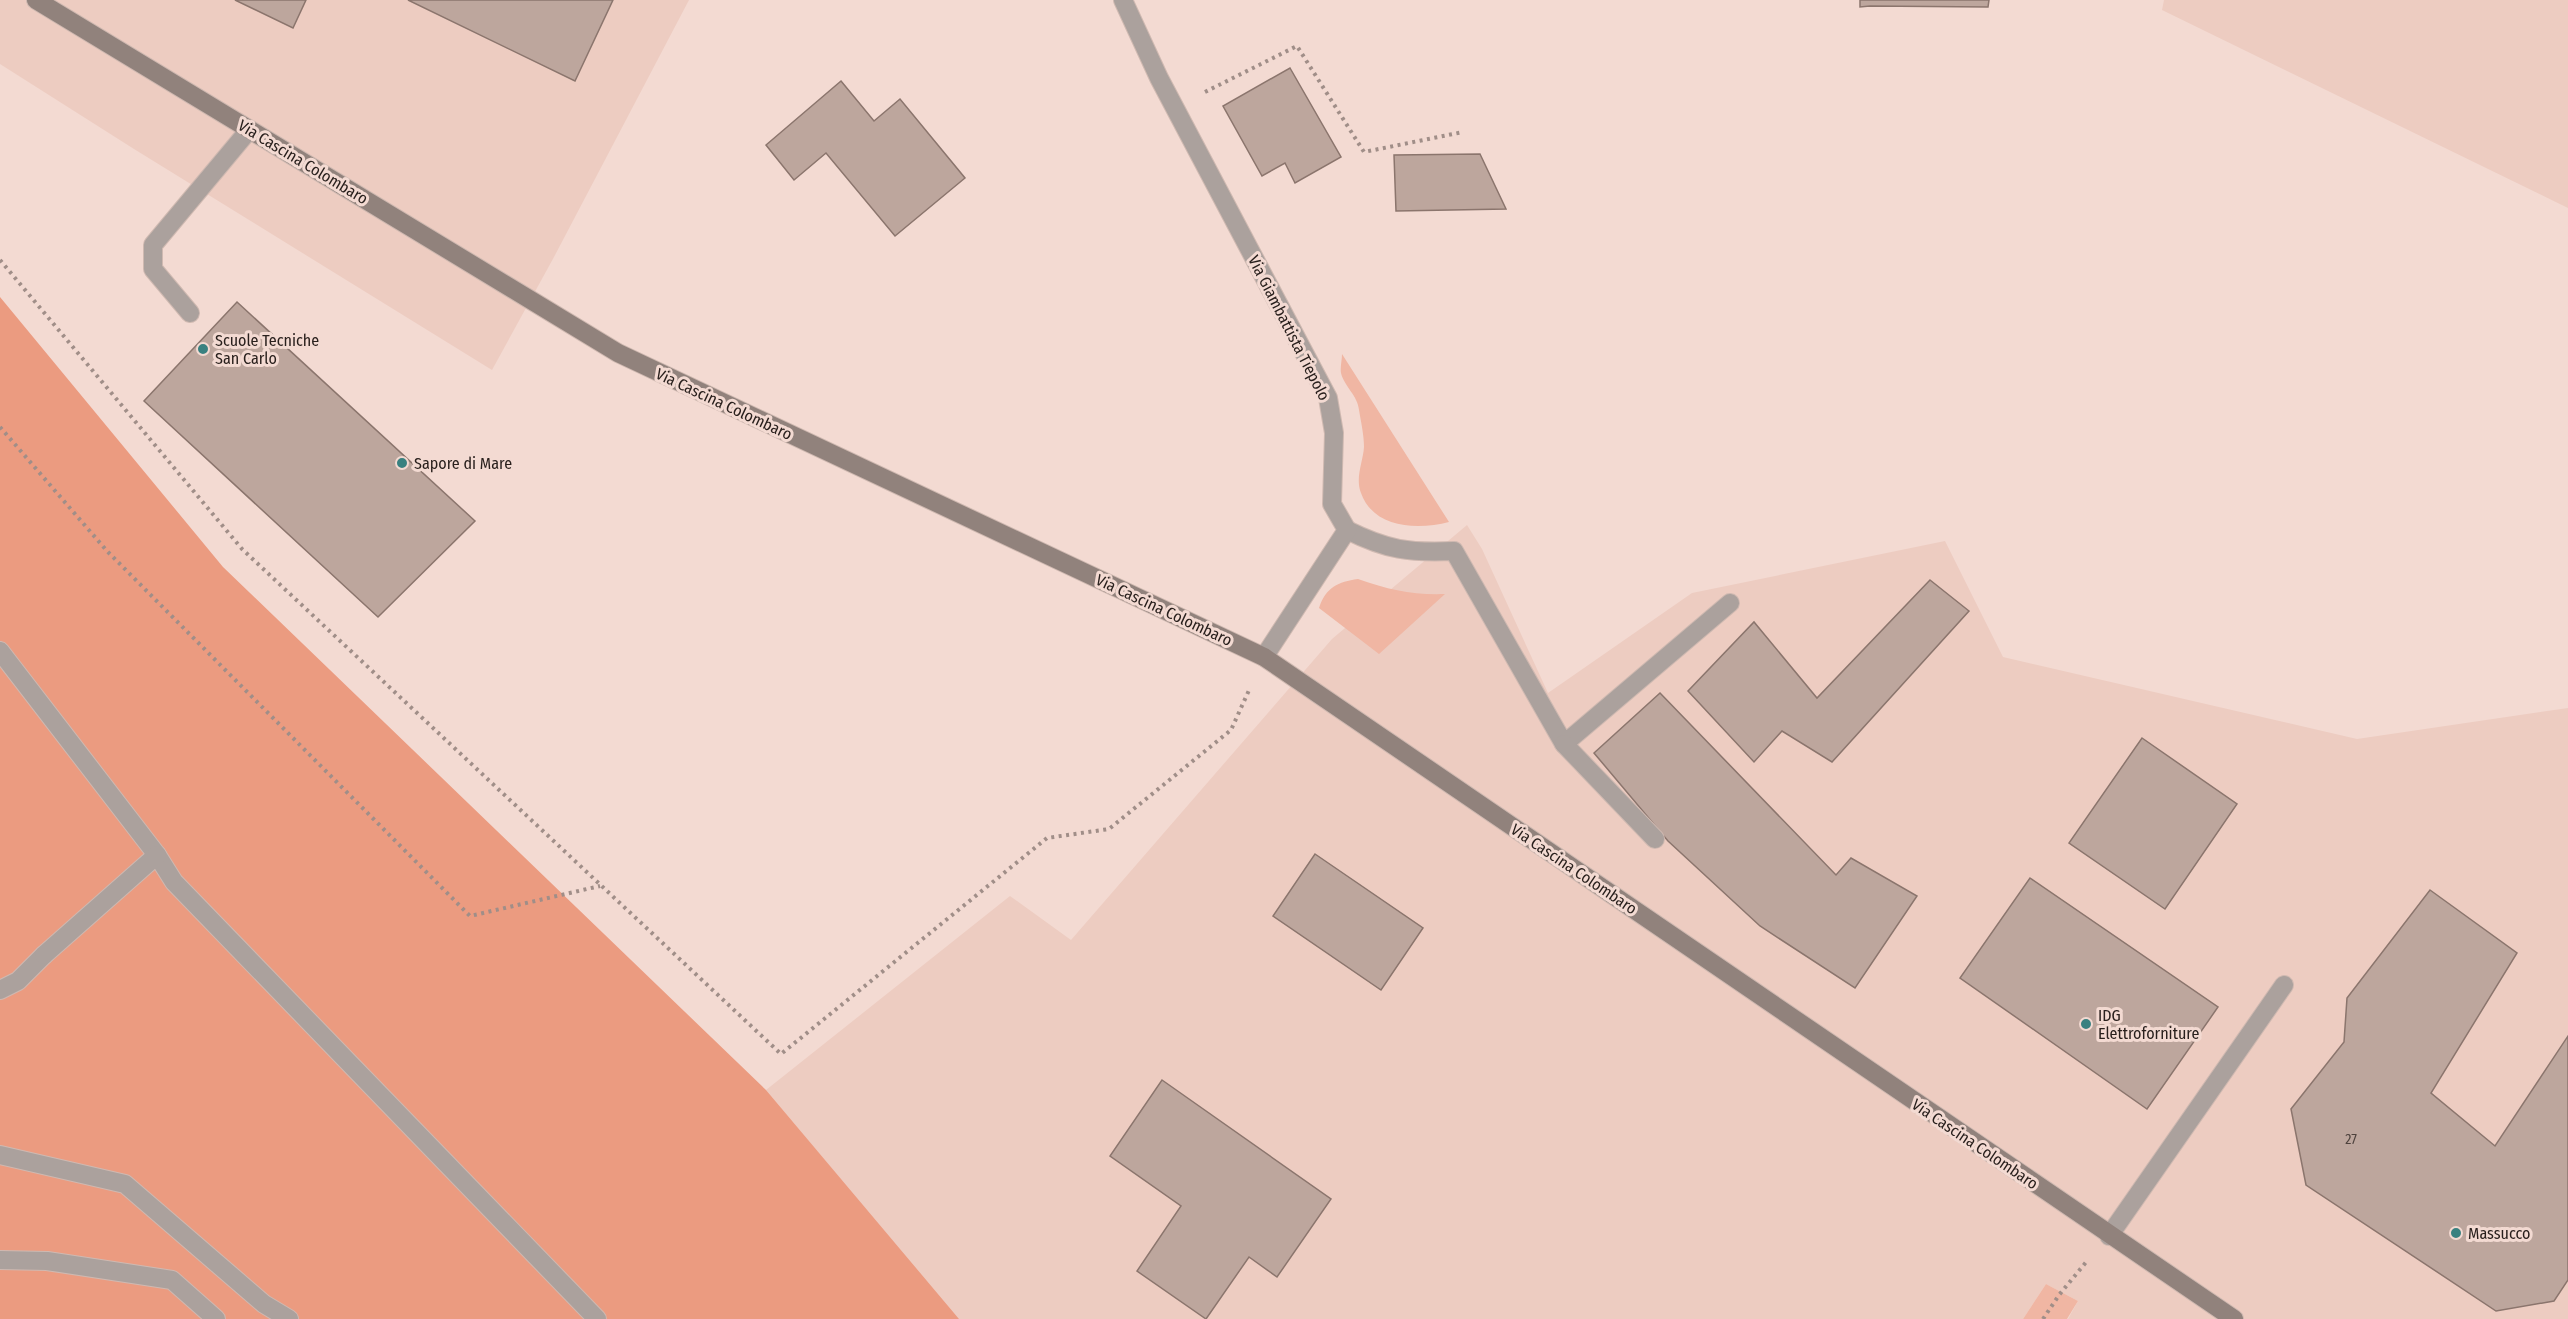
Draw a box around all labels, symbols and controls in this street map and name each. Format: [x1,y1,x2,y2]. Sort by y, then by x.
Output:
street label: Via Cascina Colombaro [235,116,371,208]
street label: Via Giambattista Tiepolo [1244,252,1334,404]
place label: Scuole Tecniche San Carlo [215,331,319,368]
marker: Scuole Tecniche San Carlo [196,342,210,356]
street label: Via Cascina Colombaro [653,364,795,444]
place label: Sapore di Mare [414,454,512,473]
marker: Sapore di Mare [395,456,409,470]
street label: Via Cascina Colombaro [1093,570,1235,650]
street label: Via Cascina Colombaro [1507,820,1641,918]
place label: IDG Elettroforniture [2098,1006,2199,1043]
marker: IDG Elettroforniture [2079,1017,2093,1031]
street label: Via Cascina Colombaro [1908,1095,2042,1193]
house number: 27 [2345,1131,2357,1148]
place label: Massucco [2468,1224,2530,1243]
marker: Massucco [2449,1226,2463,1240]

